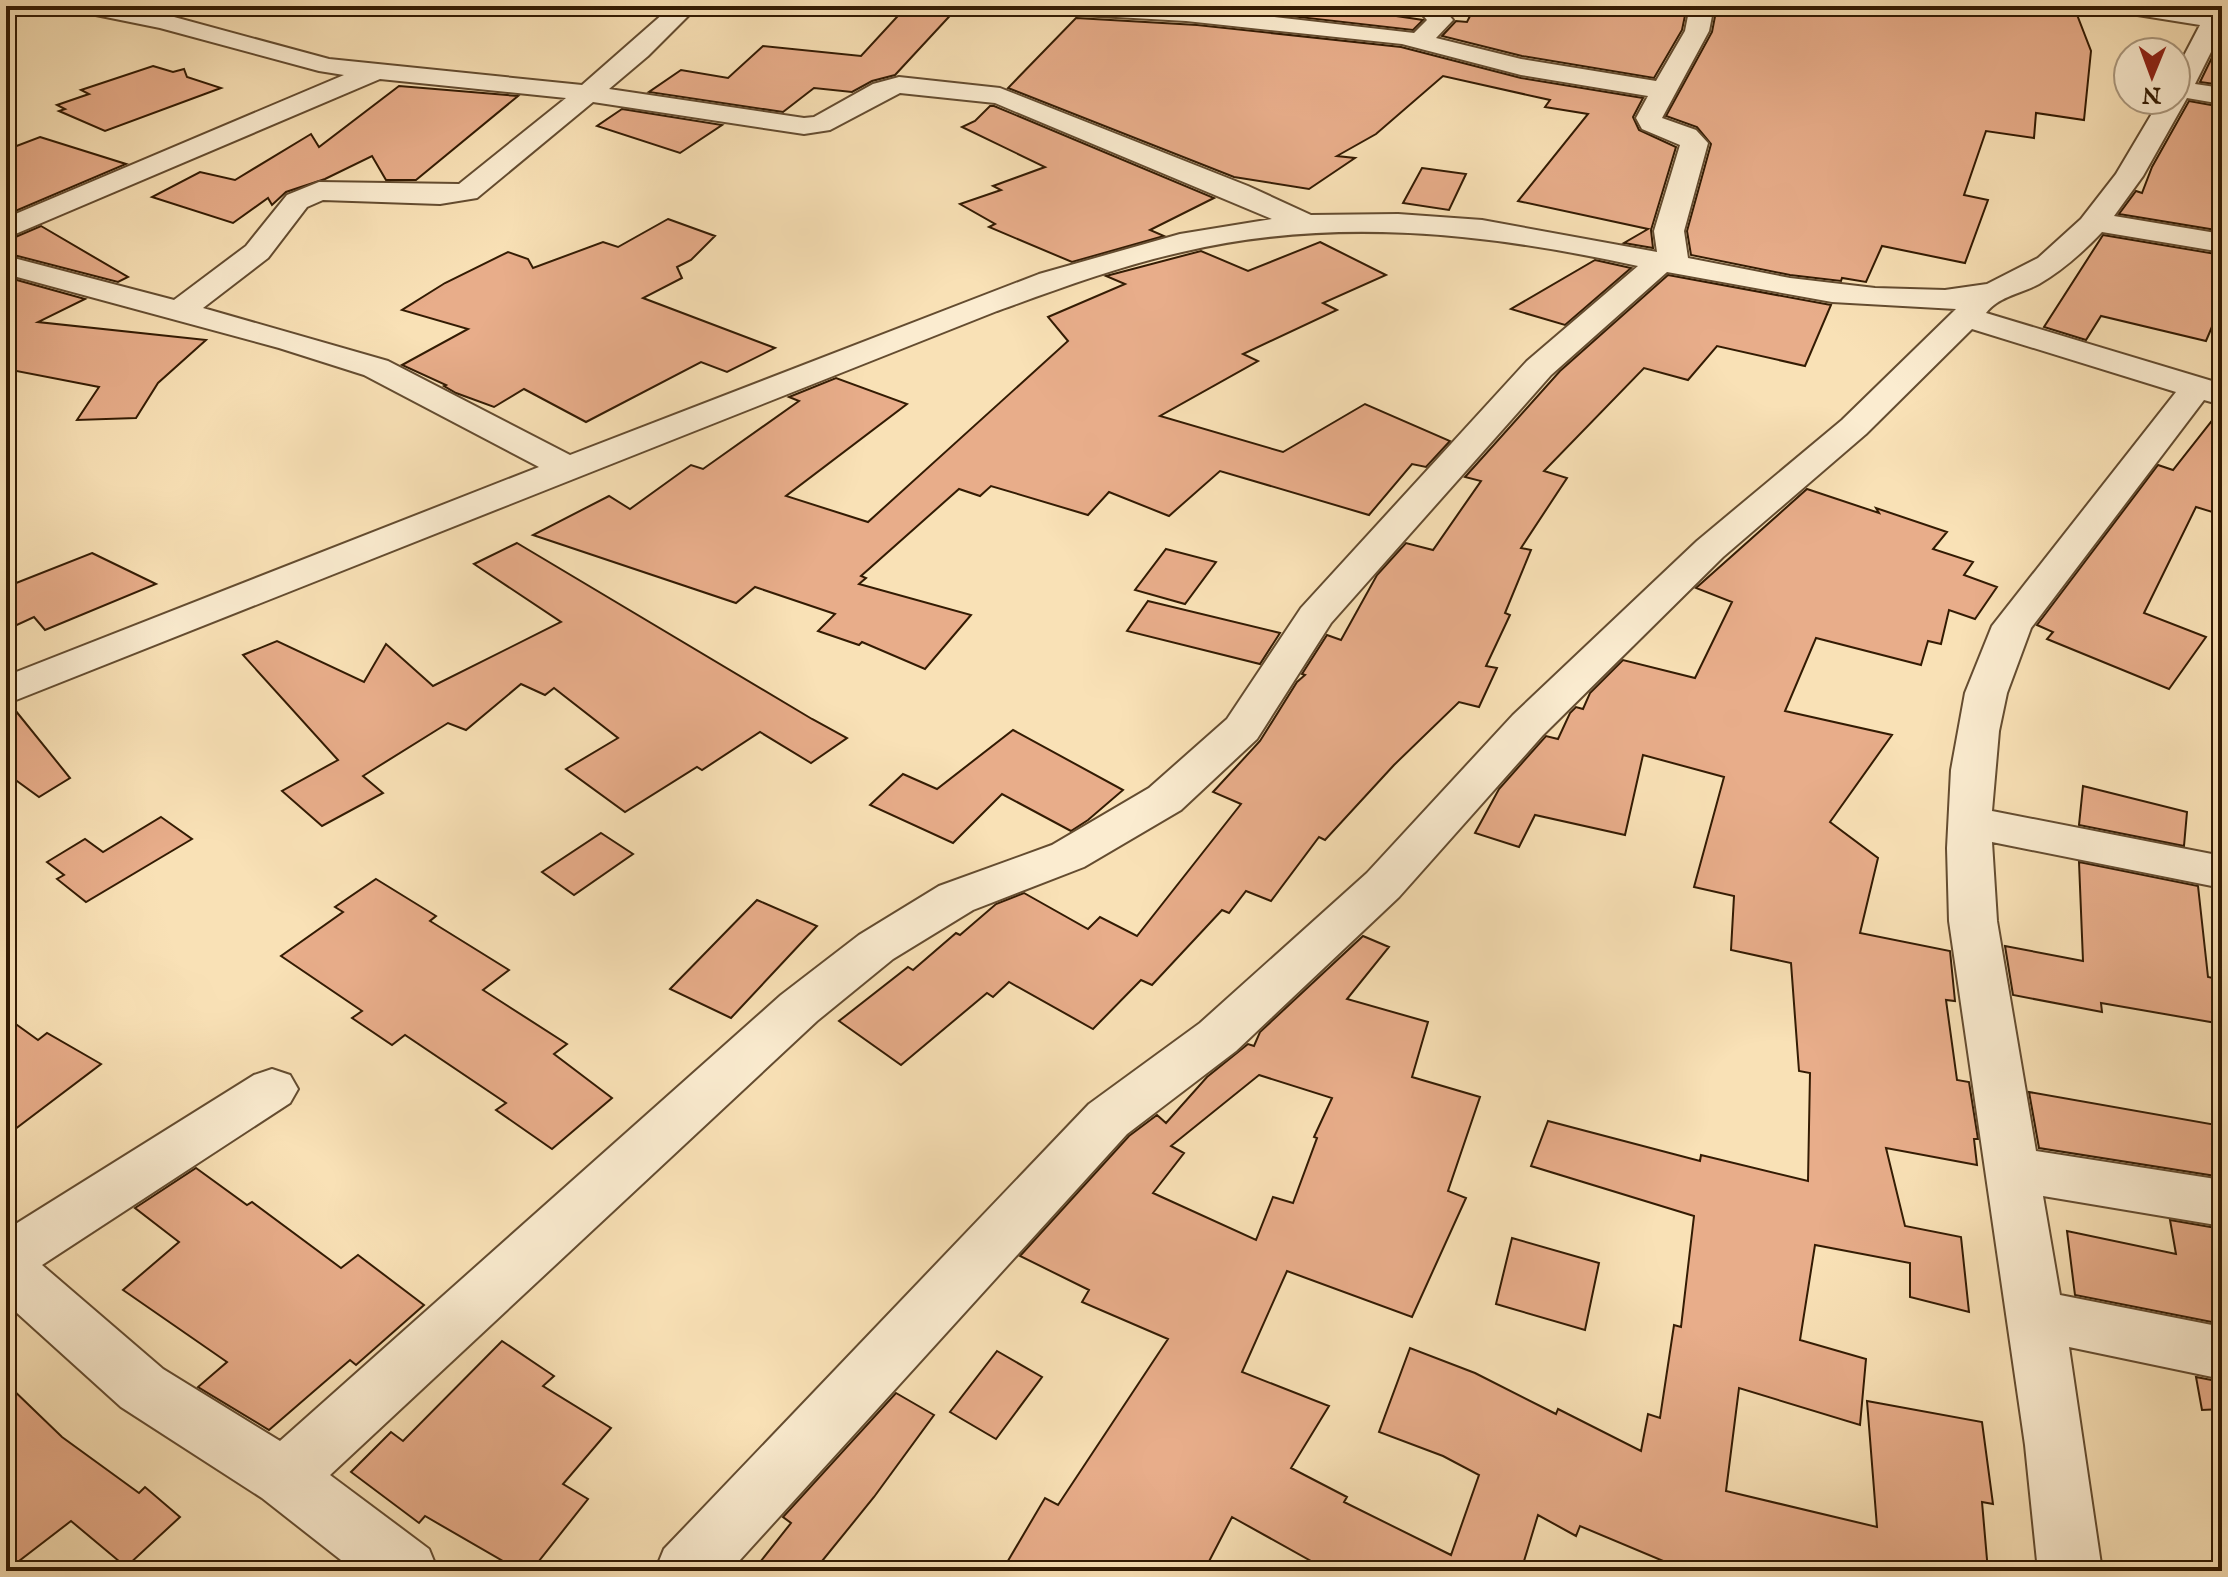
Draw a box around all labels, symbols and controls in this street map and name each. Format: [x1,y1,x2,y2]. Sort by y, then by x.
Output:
north arrow [2112,36,2192,116]
text: N [2142,80,2162,108]

